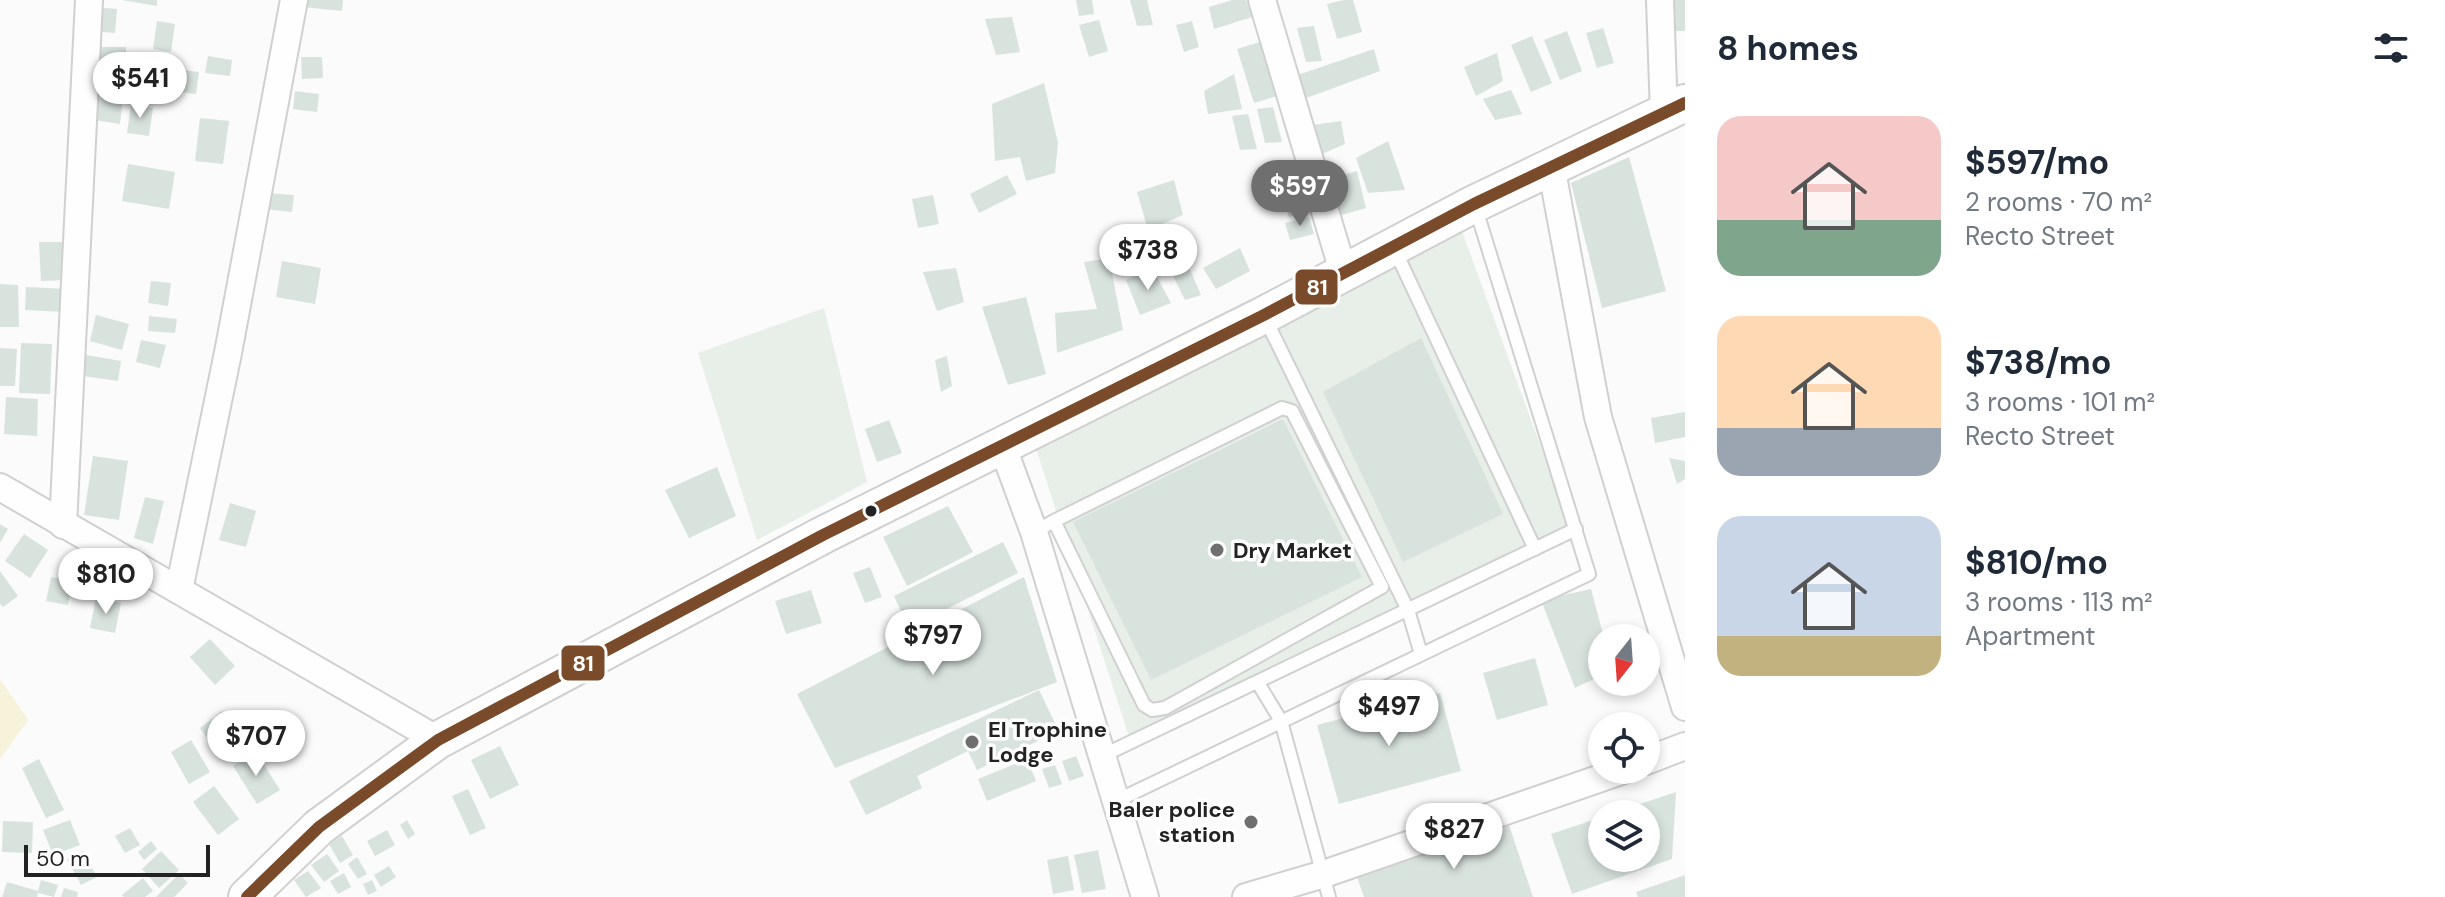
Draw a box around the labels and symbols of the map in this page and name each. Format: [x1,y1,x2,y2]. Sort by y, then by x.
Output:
pin: $541 [93,52,187,120]
pin: $597 [1253,160,1347,228]
pin: $738 [1101,224,1195,292]
line badge: 81 [1294,268,1339,306]
text: 81 [1306,273,1328,302]
unlabelled marker [863,503,879,519]
place label: Dry Market [1233,536,1352,565]
marker: Dry Market [1208,541,1226,559]
pin: $810 [59,548,153,616]
pin: $797 [886,609,980,677]
north arrow [1588,624,1660,696]
line badge: 81 [560,644,606,682]
text: 81 [572,649,594,678]
pin: $497 [1342,680,1436,748]
pin: $707 [209,710,303,778]
place label: El Trophine Lodge [988,715,1107,769]
marker: El Trophine Lodge [963,733,981,751]
place label: Baler police station [1108,795,1235,849]
pin: $827 [1407,803,1501,871]
marker: Baler police station [1242,813,1260,831]
scale bar [24,841,210,877]

